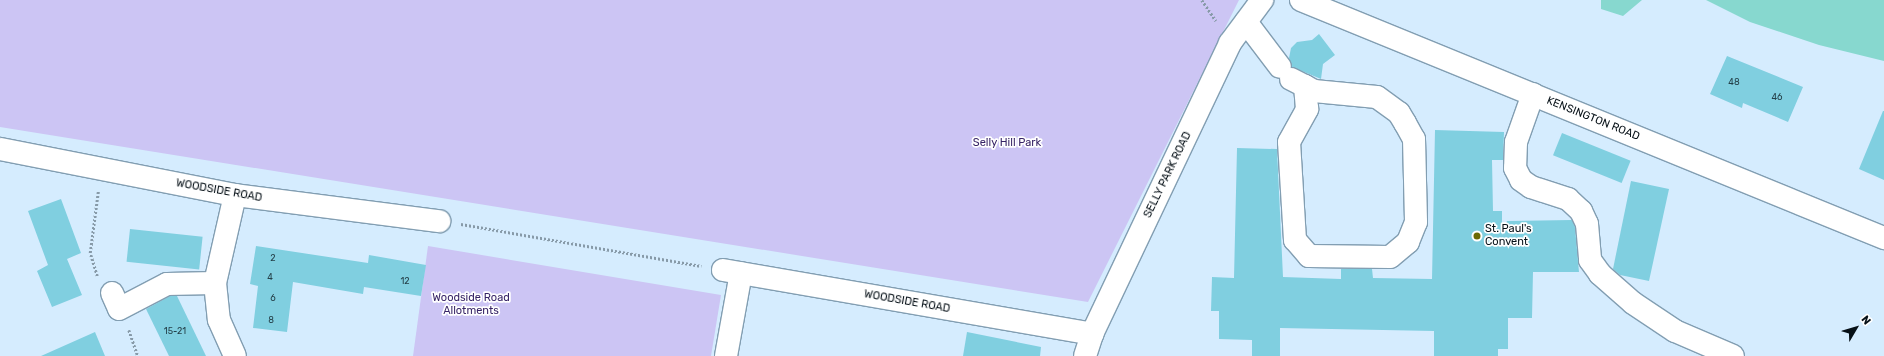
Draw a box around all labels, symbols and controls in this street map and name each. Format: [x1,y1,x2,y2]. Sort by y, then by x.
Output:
house number: 48 [1728,77,1740,87]
house number: 46 [1771,92,1783,102]
street label: KENSINGTON ROAD [1545,94,1641,144]
street label: SELLY PARK ROAD [1141,130,1195,220]
park label: Selly Hill Park [973,136,1041,150]
street label: WOODSIDE ROAD [175,177,263,205]
place label: St. Paul's Convent [1485,223,1532,249]
marker: St. Paul's Convent [1472,231,1482,241]
house number: 2 [270,253,276,263]
house number: 4 [267,272,273,282]
house number: 12 [400,276,410,286]
street label: WOODSIDE ROAD [863,288,951,316]
park label: Woodside Road Allotments [432,292,510,318]
house number: 6 [270,293,276,303]
north arrow [1836,308,1876,348]
text: N [1858,313,1873,327]
house number: 8 [268,315,274,325]
house number: 15-21 [164,326,186,336]

